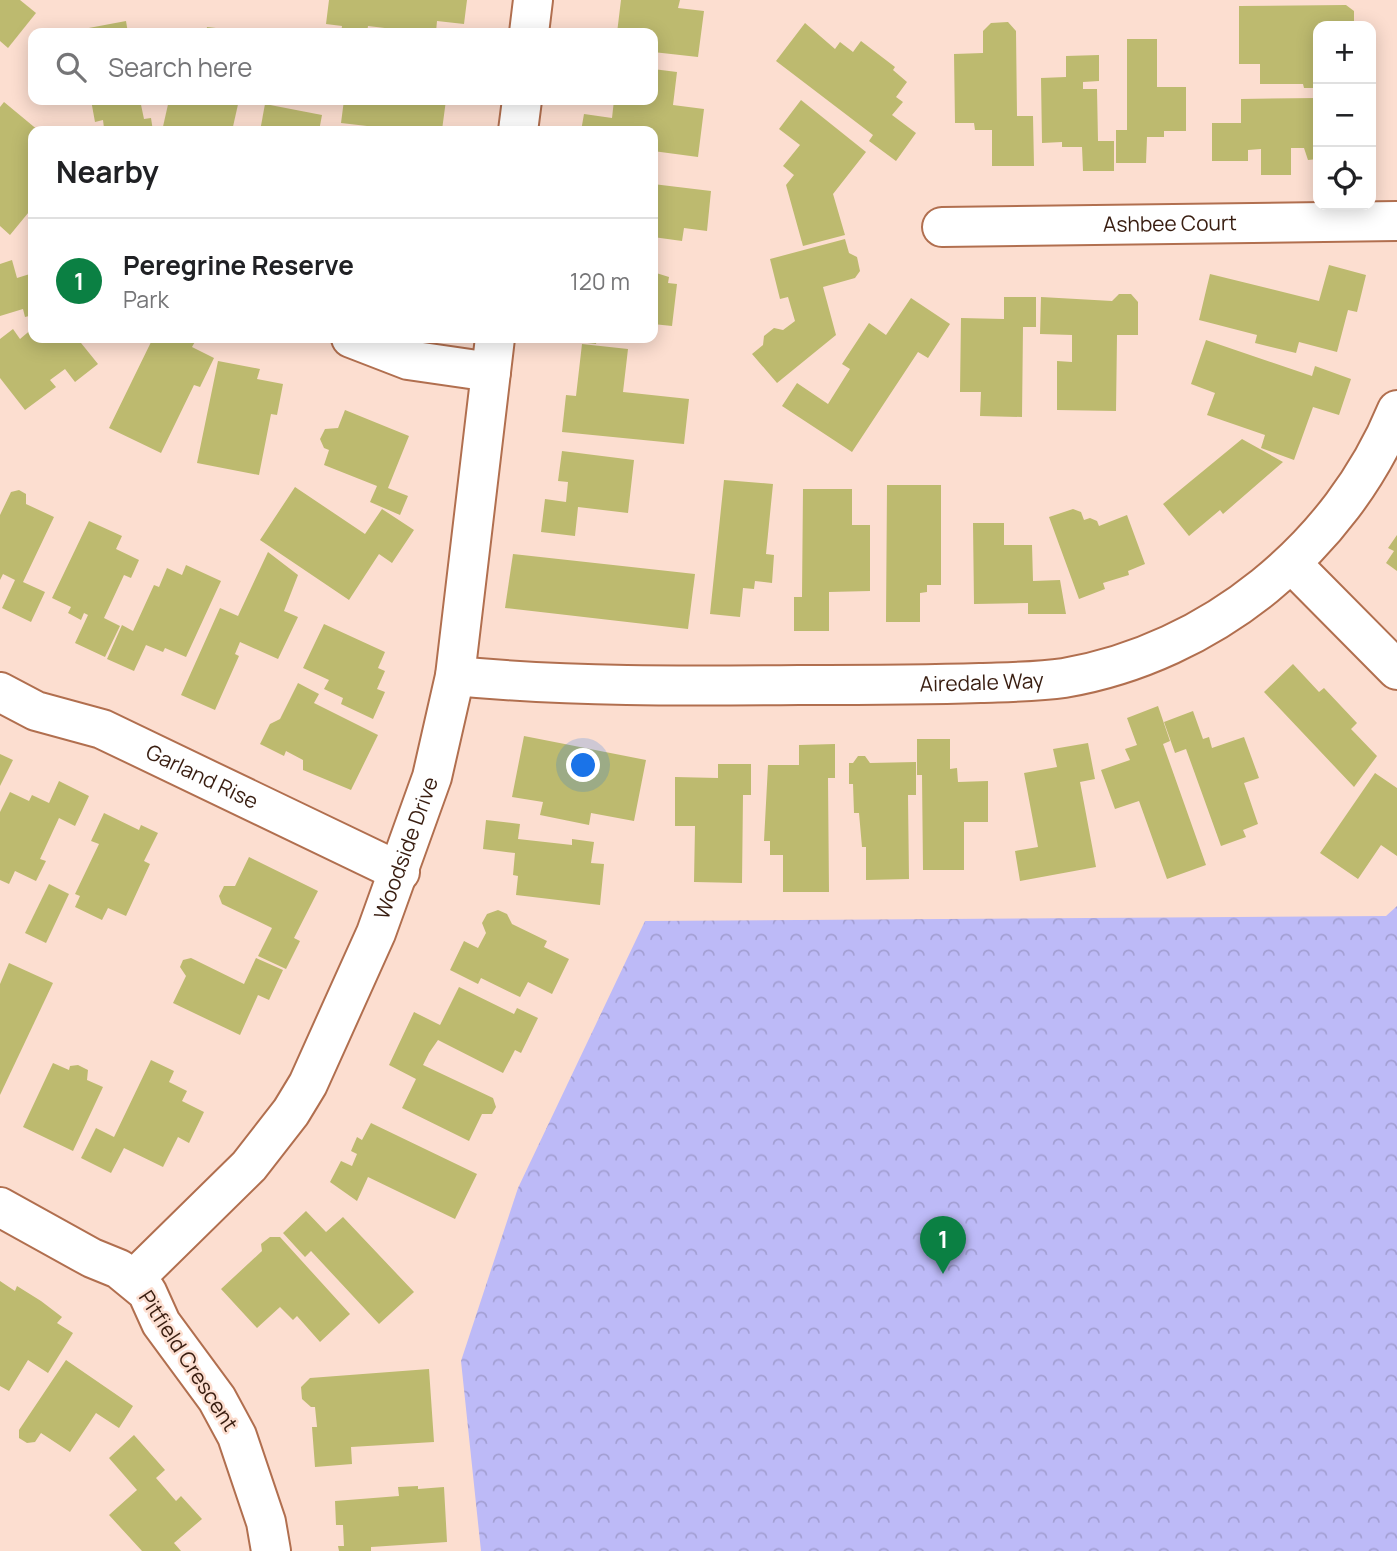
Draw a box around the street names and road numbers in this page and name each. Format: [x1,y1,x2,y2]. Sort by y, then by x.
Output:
street label: Ashbee Court [1103,208,1237,238]
street label: Airedale Way [919,665,1045,697]
street label: Garland Rise [142,737,263,815]
street label: Woodside Drive [367,773,444,923]
street label: Pitfield Crescent [133,1285,245,1436]

